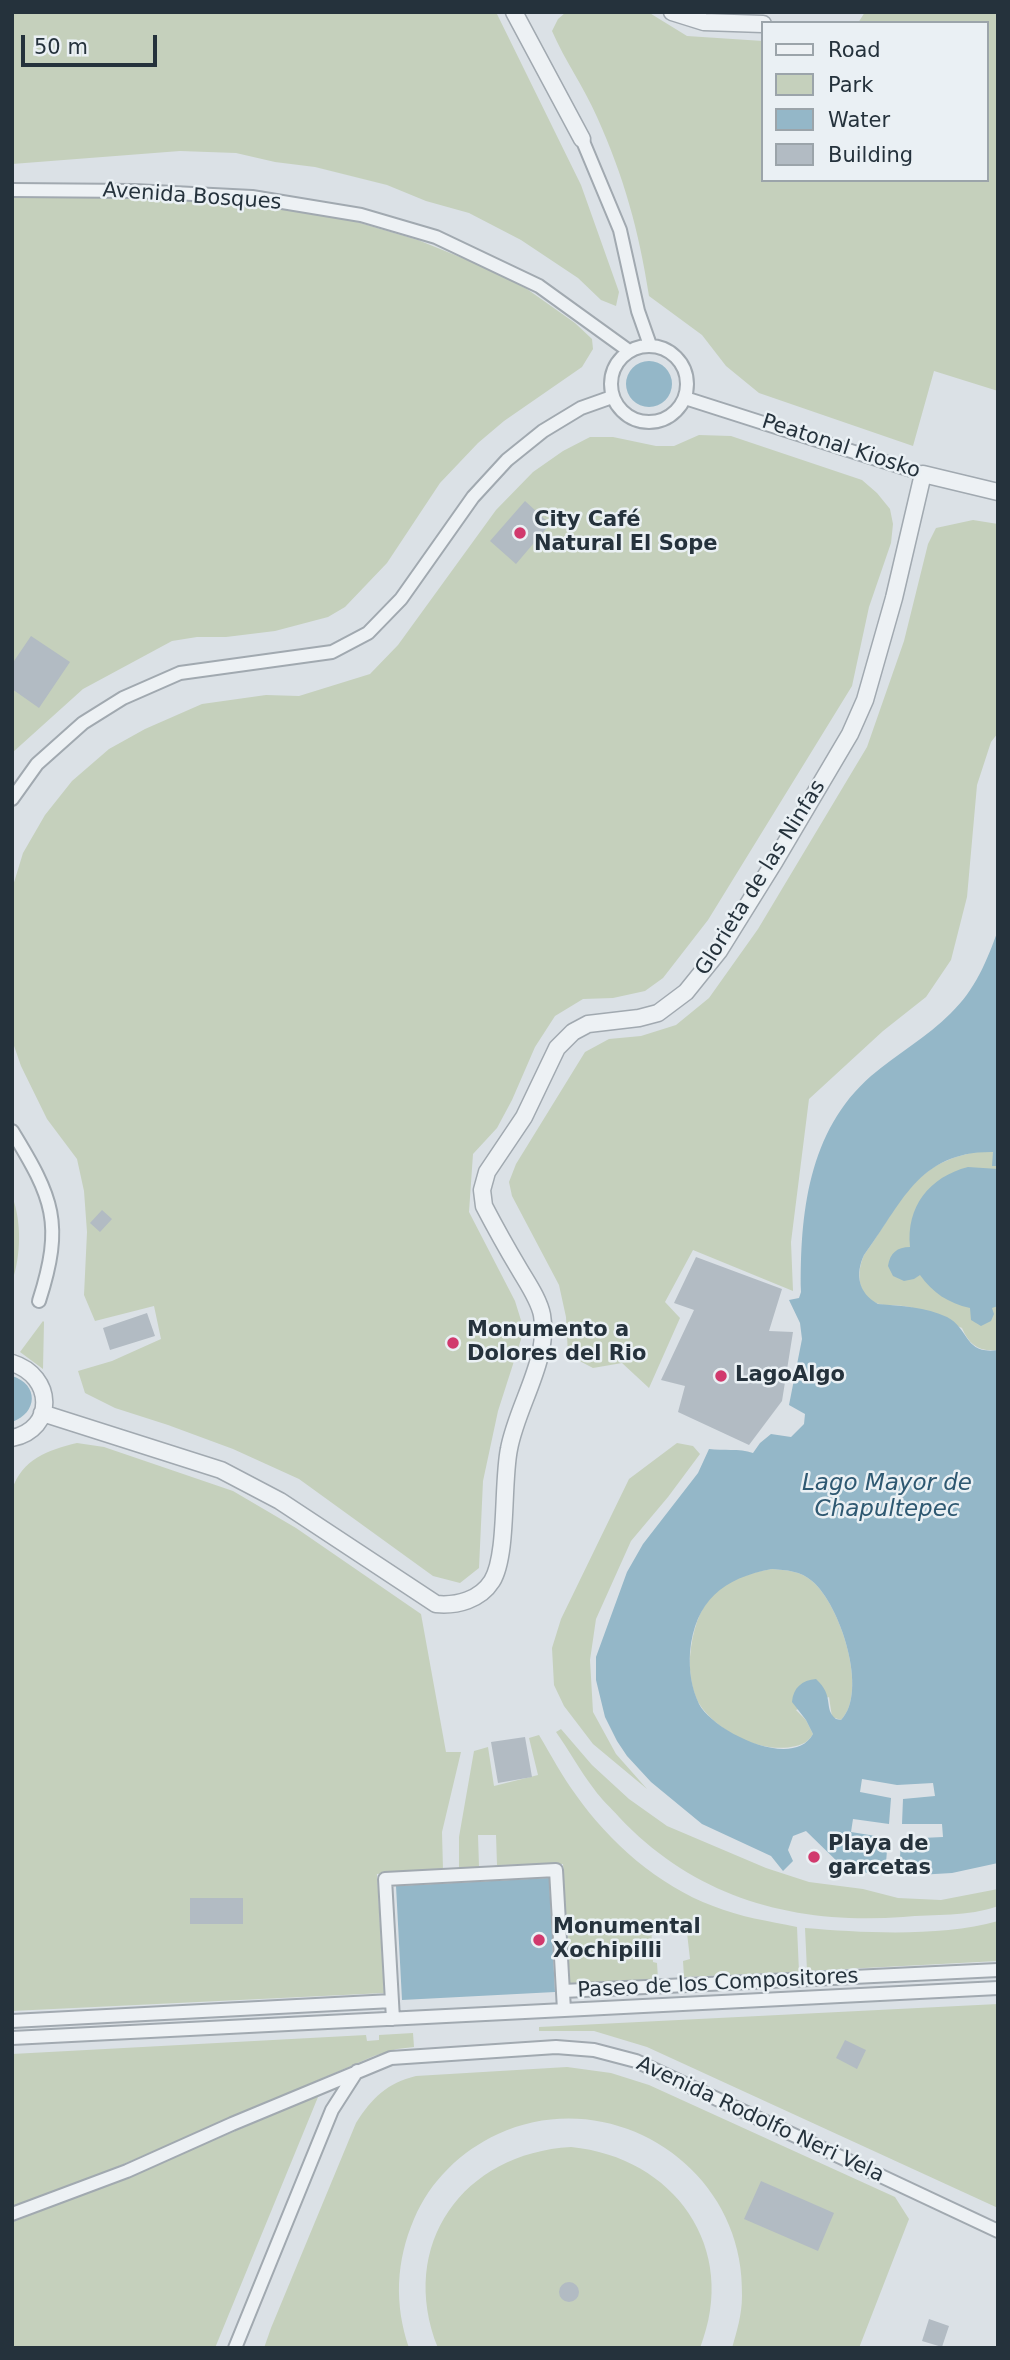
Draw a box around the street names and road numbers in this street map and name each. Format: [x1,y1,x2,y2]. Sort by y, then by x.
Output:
street label: Avenida Bosques [102,178,282,216]
street label: Peatonal Kiosko [759,410,923,484]
street label: Glorieta de las Ninfas [691,776,831,980]
street label: Paseo de los Compositores [577,1964,859,2004]
street label: Avenida Rodolfo Neri Vela [632,2052,888,2188]

